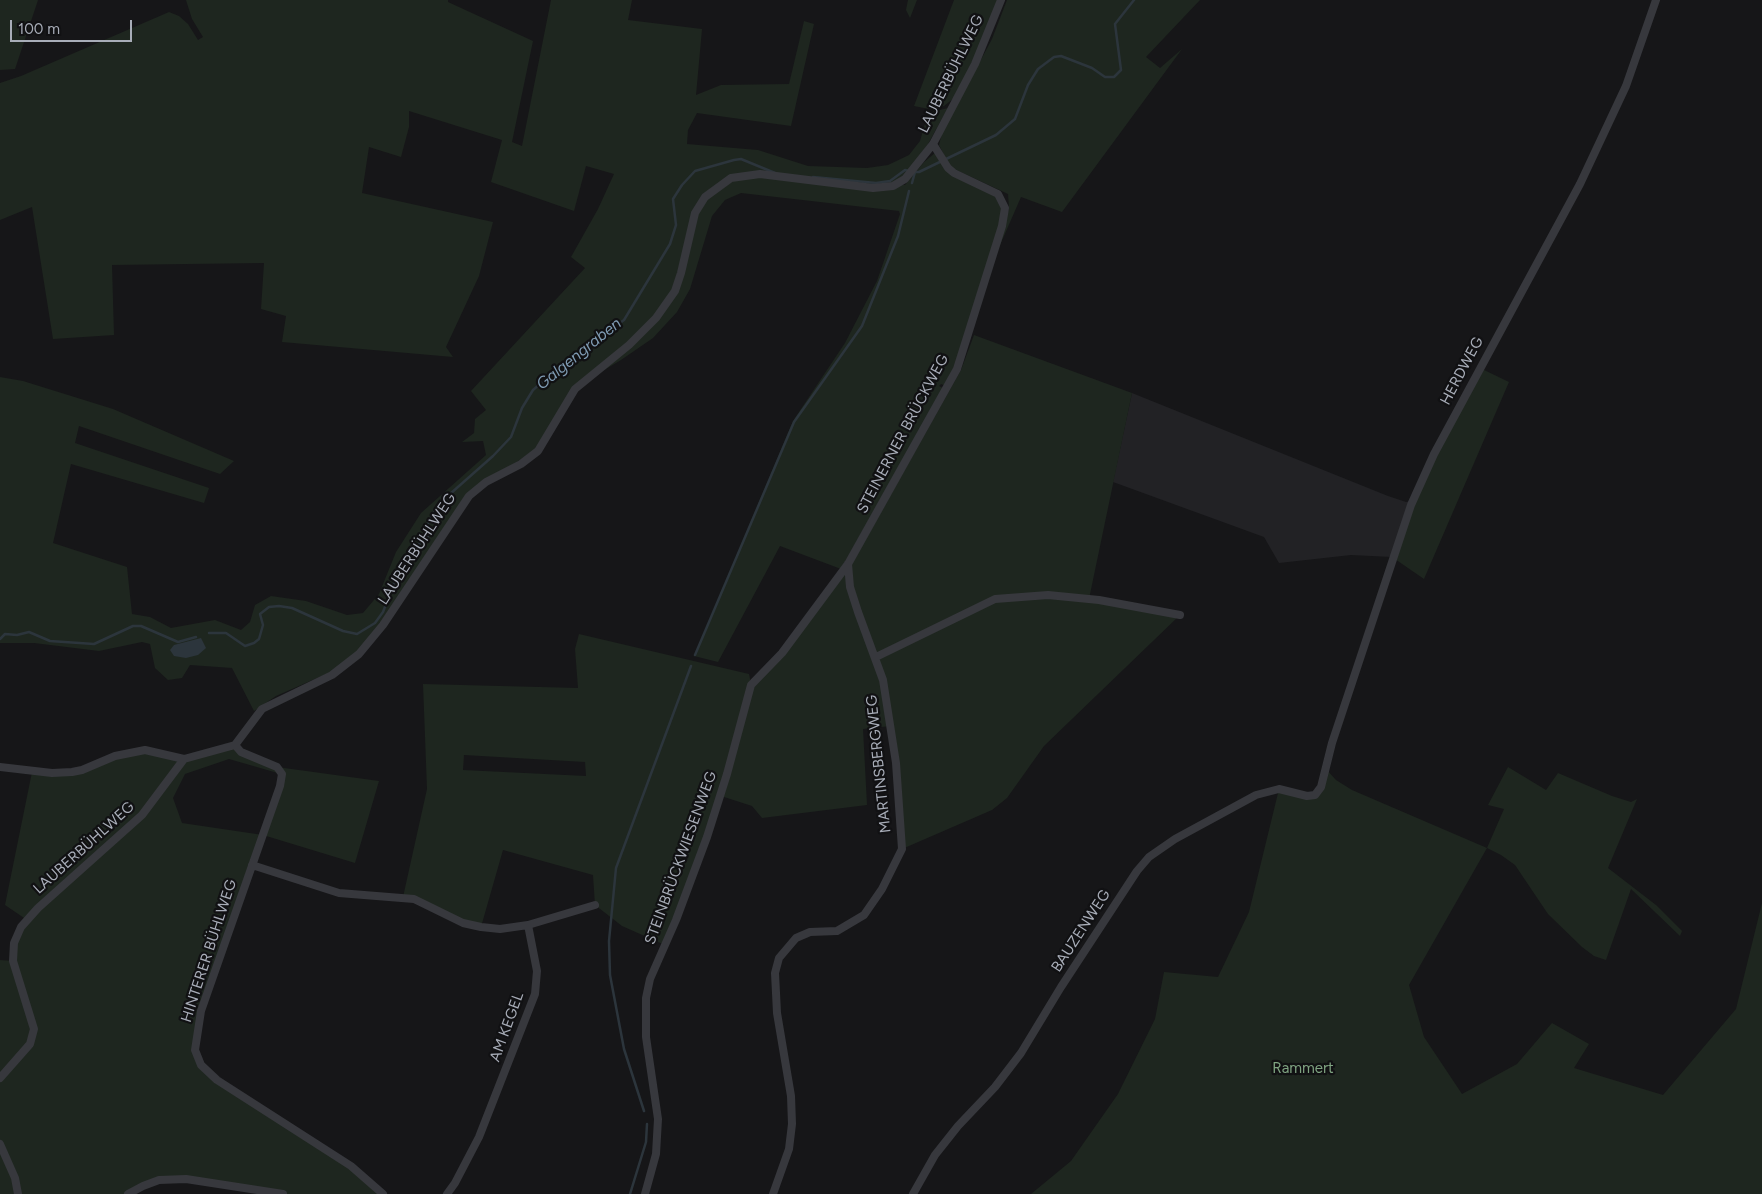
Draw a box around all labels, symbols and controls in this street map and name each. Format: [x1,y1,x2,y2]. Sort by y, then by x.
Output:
scale bar [12,10,135,42]
street label: LAUBERBÜHLWEG [915,12,987,136]
text: 100 m [18,20,60,38]
water label: Galgengraben [533,314,625,394]
street label: HERDWEG [1437,334,1487,408]
street label: STEINERNER BRÜCKWEG [853,351,953,517]
street label: LAUBERBÜHLWEG [374,490,460,608]
street label: MARTINSBERGWEG [863,694,895,834]
street label: STEINBRÜCKWIESENWEG [641,769,721,947]
street label: LAUBERBÜHLWEG [30,798,138,898]
street label: HINTERER BÜHLWEG [177,877,241,1025]
street label: BAUZENWEG [1048,886,1114,976]
street label: AM KEGEL [486,990,528,1064]
park label: Rammert [1272,1060,1334,1078]

